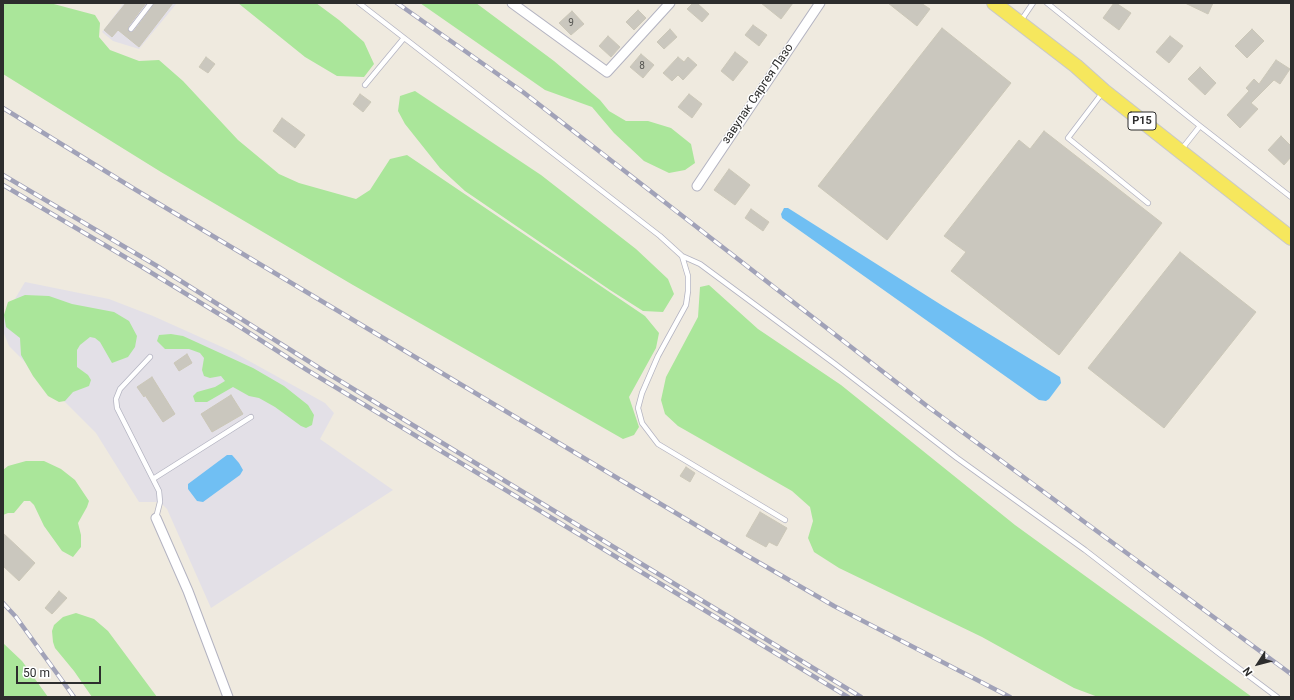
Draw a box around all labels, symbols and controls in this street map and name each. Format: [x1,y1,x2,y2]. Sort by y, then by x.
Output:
house number: 9 [568,17,574,29]
street label: завулак Сяргея Лазо [719,41,797,147]
house number: 8 [639,60,645,72]
road number: Р15 [1128,112,1156,130]
north arrow [1238,644,1278,684]
scale bar [18,658,103,684]
text: N [1240,664,1255,678]
text: 50 m [23,666,50,680]

